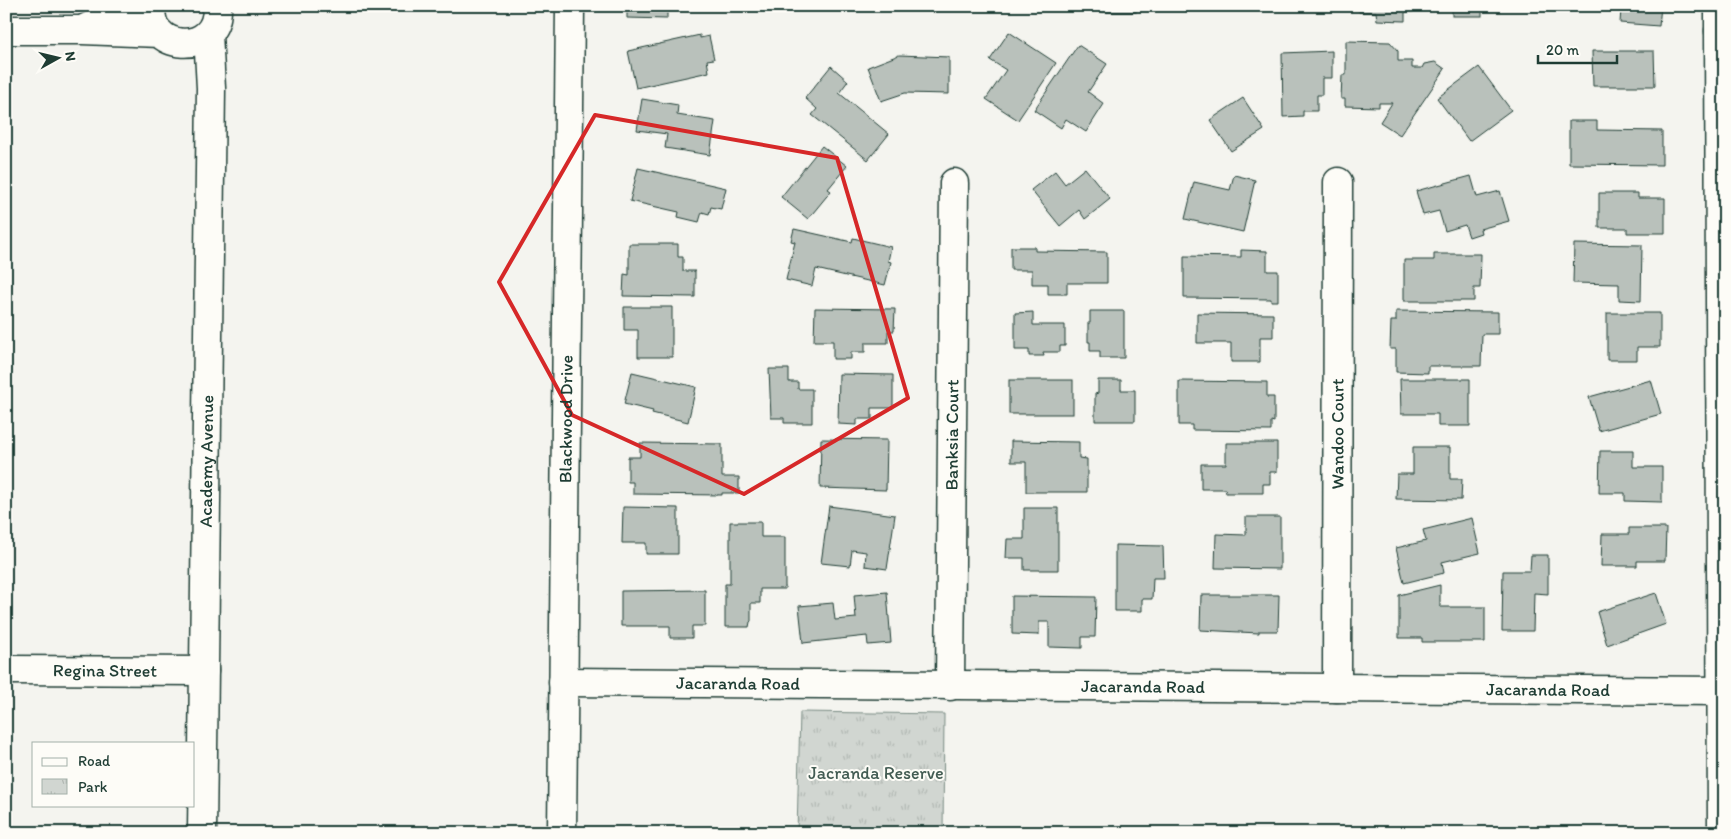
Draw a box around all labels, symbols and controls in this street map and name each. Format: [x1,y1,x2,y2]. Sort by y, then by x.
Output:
north arrow [32,32,82,82]
scale bar [1538,32,1617,64]
text: 20 m [1546,41,1580,59]
text: N [61,50,79,62]
street label: Blackwood Drive [554,355,578,483]
street label: Wandoo Court [1326,378,1349,489]
street label: Banksia Court [941,379,963,491]
street label: Academy Avenue [195,395,218,527]
street label: Regina Street [53,659,157,682]
street label: Jacaranda Road [676,672,800,695]
street label: Jacaranda Road [1081,675,1205,698]
street label: Jacaranda Road [1486,678,1610,701]
legend [32,742,195,806]
text: Road [78,752,111,770]
park label: Jacranda Reserve [808,762,944,784]
text: Park [78,778,108,796]

